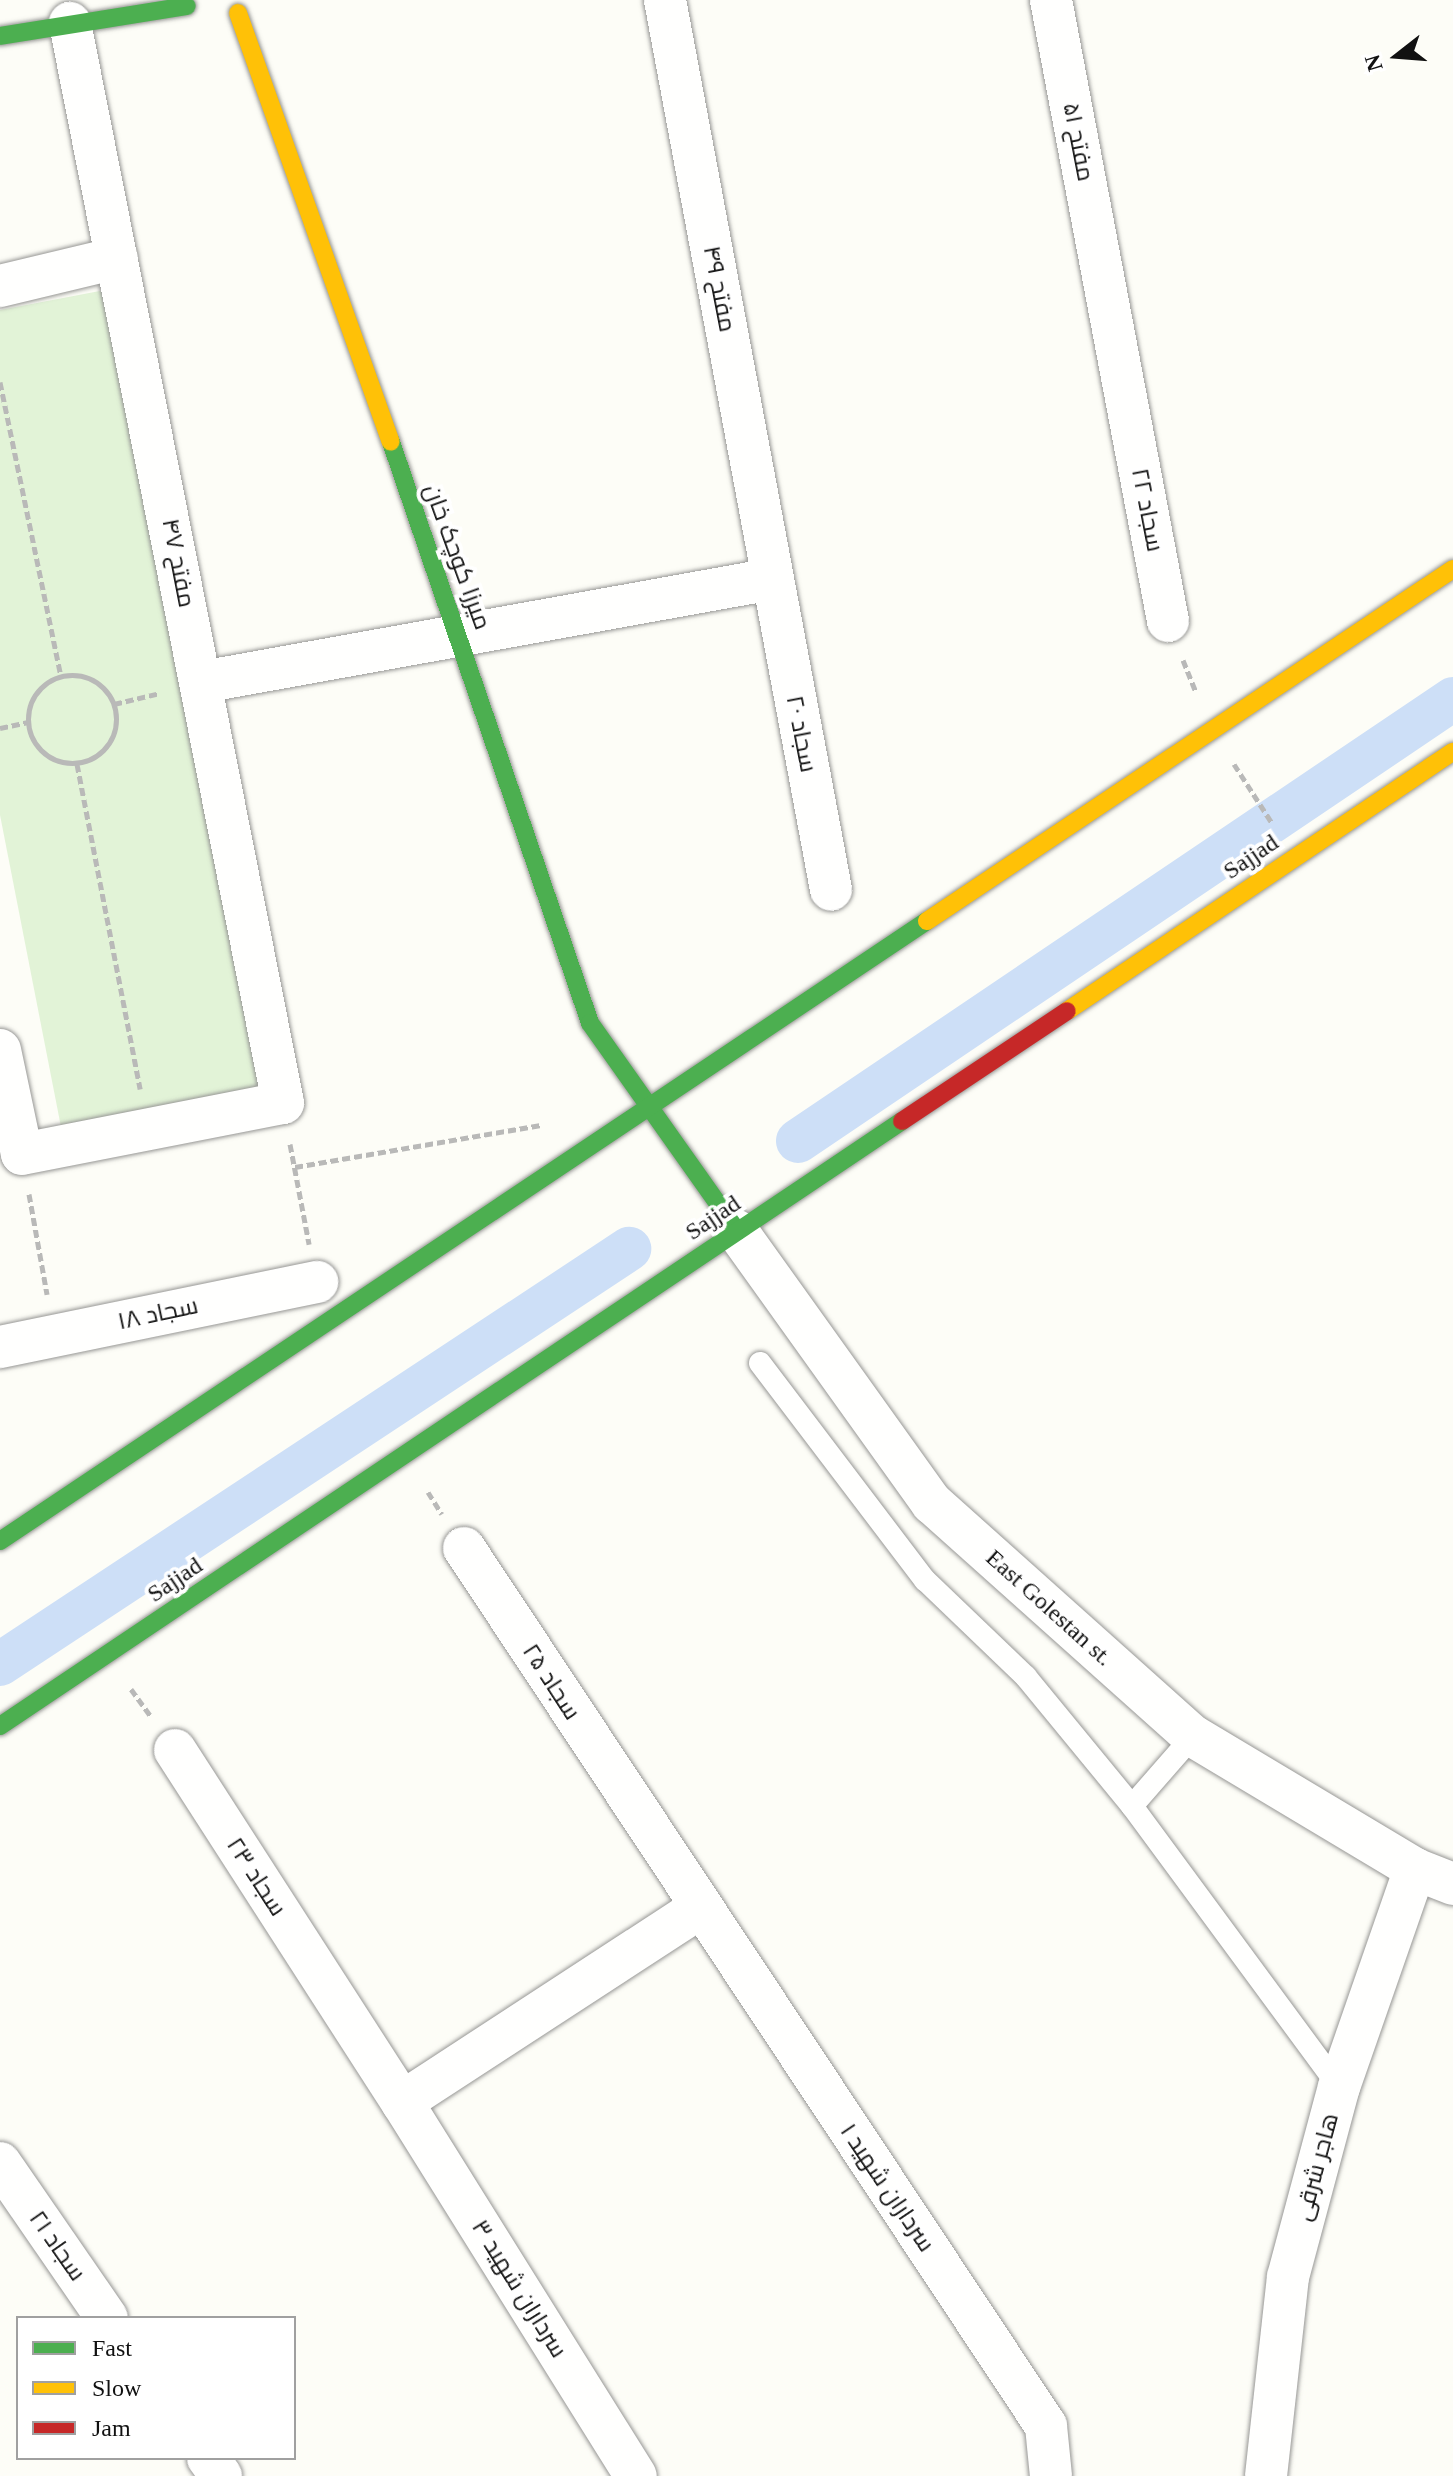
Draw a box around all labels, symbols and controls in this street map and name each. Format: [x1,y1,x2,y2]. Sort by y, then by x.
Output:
north arrow [1357,16,1437,96]
text: N [1359,52,1388,74]
street label: مفتح ۵۱ [1056,100,1100,184]
street label: مفتح ۴۹ [697,243,741,335]
street label: سجاد ۲۲ [1125,466,1169,554]
street label: میرزا کوچک خان [417,480,497,634]
street label: مفتح ۴۷ [155,516,201,610]
street label: سجاد ۲۰ [779,693,823,775]
street label: Sajjad [1218,828,1284,886]
street label: Sajjad [680,1189,746,1247]
street label: سجاد ۱۸ [115,1291,201,1337]
street label: East Golestan st. [980,1544,1118,1672]
street label: Sajjad [142,1551,208,1609]
street label: سجاد ۲۵ [516,1639,586,1725]
street label: سجاد ۲۳ [220,1832,292,1922]
street label: هاجر شرقی [1289,2110,1345,2224]
street label: سرداران شهید ۱ [834,2118,940,2258]
street label: سجاد ۲۱ [23,2205,91,2287]
street label: سرداران شهید ۳ [465,2215,573,2363]
legend [16,2316,296,2460]
text: Fast [92,2335,132,2361]
text: Slow [92,2375,141,2401]
text: Jam [92,2415,131,2441]

